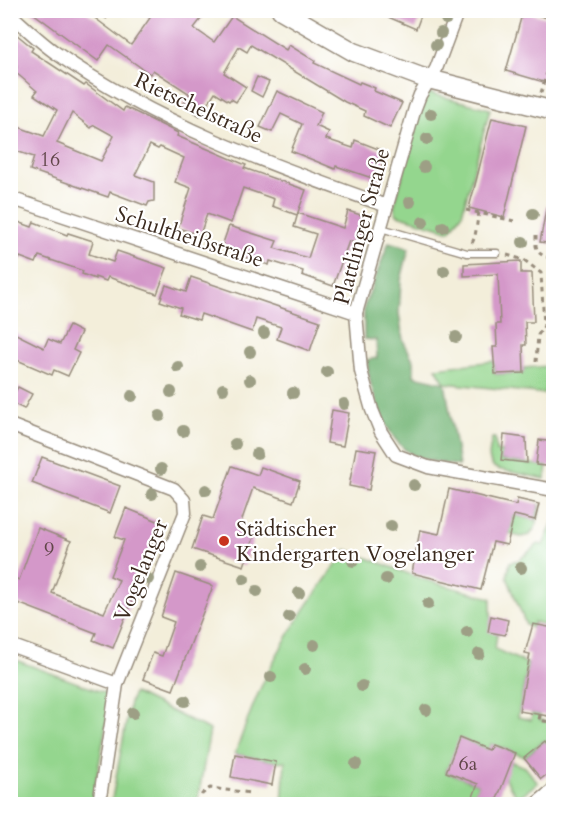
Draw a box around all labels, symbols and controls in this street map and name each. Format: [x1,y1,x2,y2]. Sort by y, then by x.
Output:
street label: Rietschelstraße [130,65,268,151]
street label: Plattlinger Straße [327,145,397,308]
house number: 16 [40,146,60,173]
street label: Schultheißstraße [112,199,268,275]
street label: Vogelanger [107,514,175,626]
place label: Städtischer Kindergarten Vogelanger [236,514,475,569]
marker: Städtischer Kindergarten Vogelanger [217,534,231,548]
house number: 9 [44,536,54,563]
house number: 6a [459,750,478,777]

